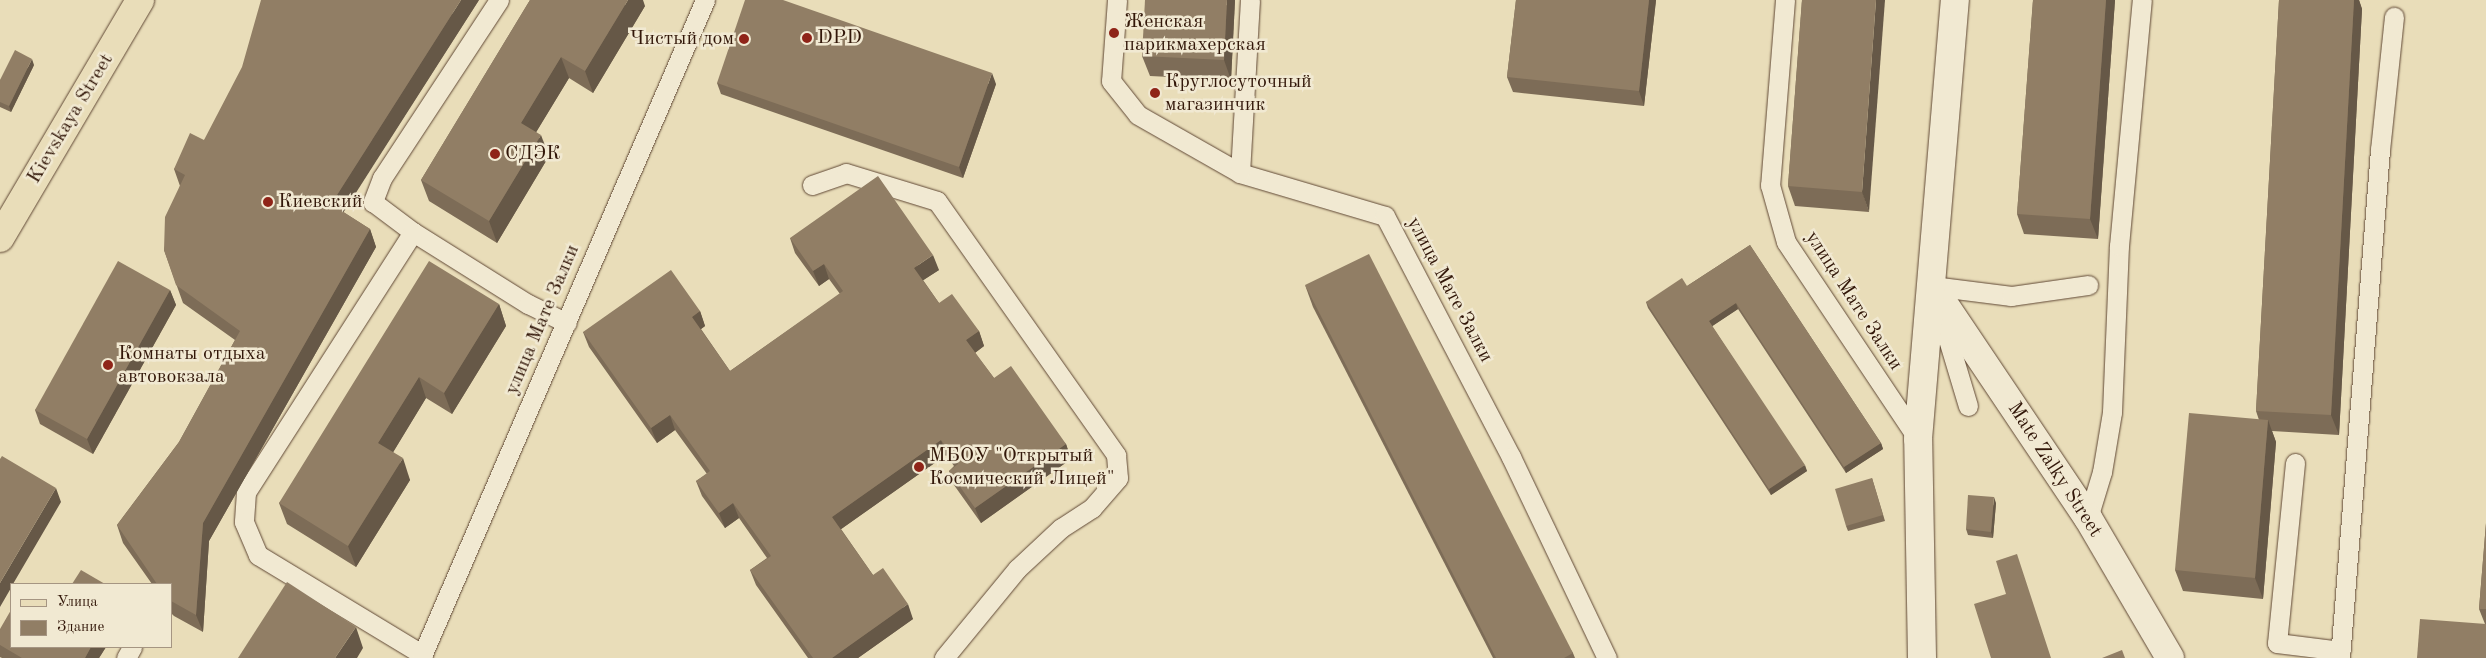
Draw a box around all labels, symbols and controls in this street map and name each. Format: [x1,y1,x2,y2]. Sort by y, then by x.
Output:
place label: Женская парикмахерская [1124,10,1266,57]
place label: DPD [817,26,862,50]
place label: Чистый дом [630,27,734,51]
marker: Женская парикмахерская [1108,27,1120,39]
marker: DPD [801,32,813,44]
marker: Чистый дом [738,33,750,45]
street label: Kievskaya Street [23,50,119,188]
place label: Круглосуточный магазинчик [1165,70,1312,117]
marker: Круглосуточный магазинчик [1149,87,1161,99]
place label: СДЭК [505,142,561,166]
marker: СДЭК [489,148,501,160]
place label: Киевский [278,190,362,214]
marker: Киевский [262,196,274,208]
street label: улица Мате Залки [1401,213,1497,367]
street label: улица Мате Залки [1799,227,1907,375]
street label: улица Мате Залки [501,241,585,399]
place label: Комнаты отдыха автовокзала [118,342,266,389]
marker: Комнаты отдыха автовокзала [102,359,114,371]
street label: Mate Zalky Street [2001,398,2107,542]
place label: МБОУ "Открытый Космический Лицей" [929,444,1115,491]
marker: МБОУ "Открытый Космический Лицей" [913,461,925,473]
legend [10,583,172,648]
text: Улица [57,595,98,610]
text: Здание [57,620,104,635]

